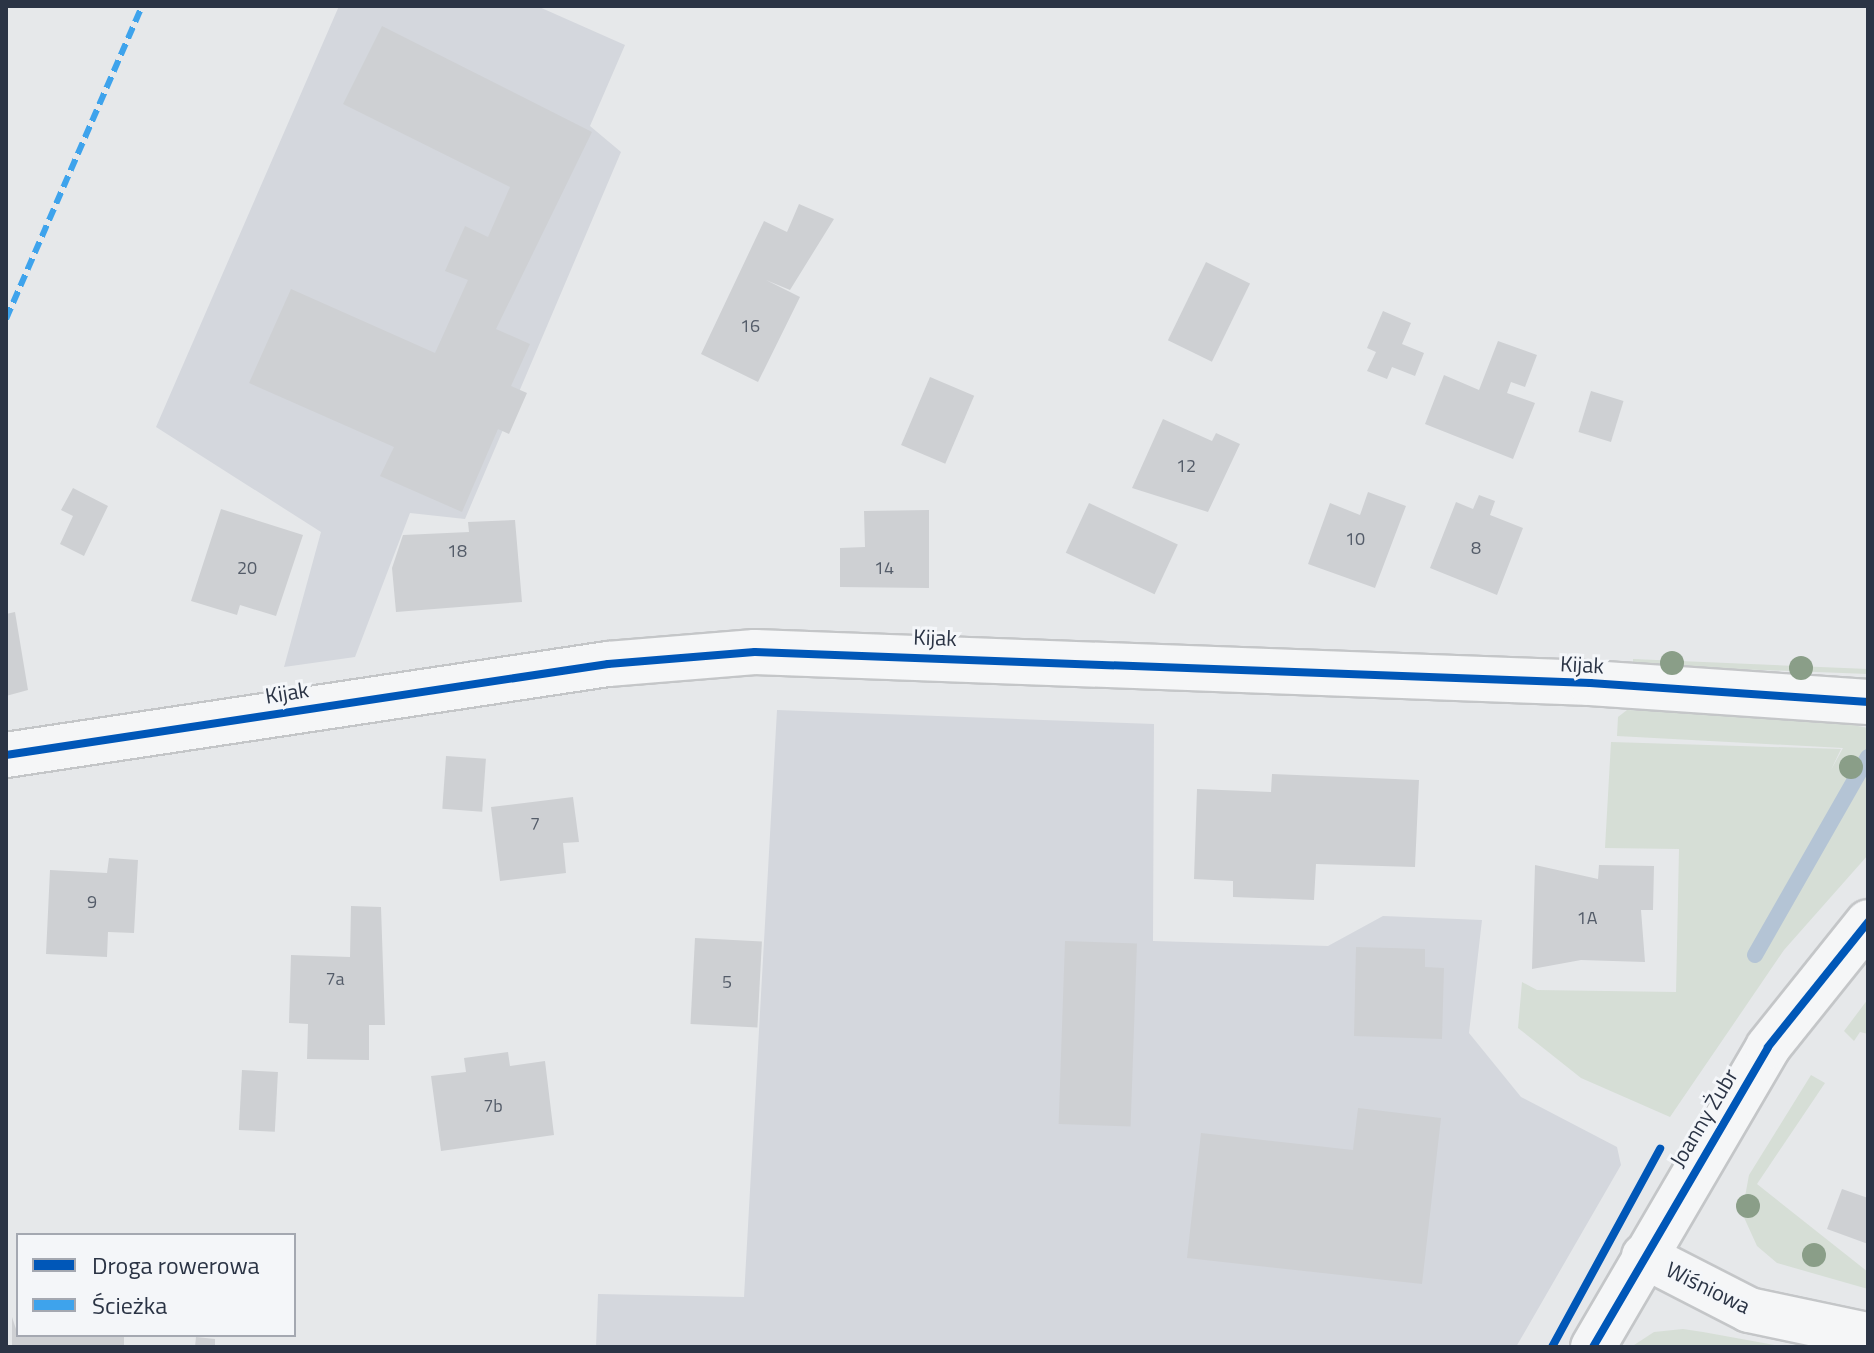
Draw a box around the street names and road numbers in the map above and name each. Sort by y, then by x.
street label: Kijak [913,624,957,652]
street label: Kijak [1559,651,1605,679]
street label: Kijak [263,677,311,709]
street label: Joanny Żubr [1664,1064,1744,1172]
street label: Wiśniowa [1662,1256,1754,1320]

